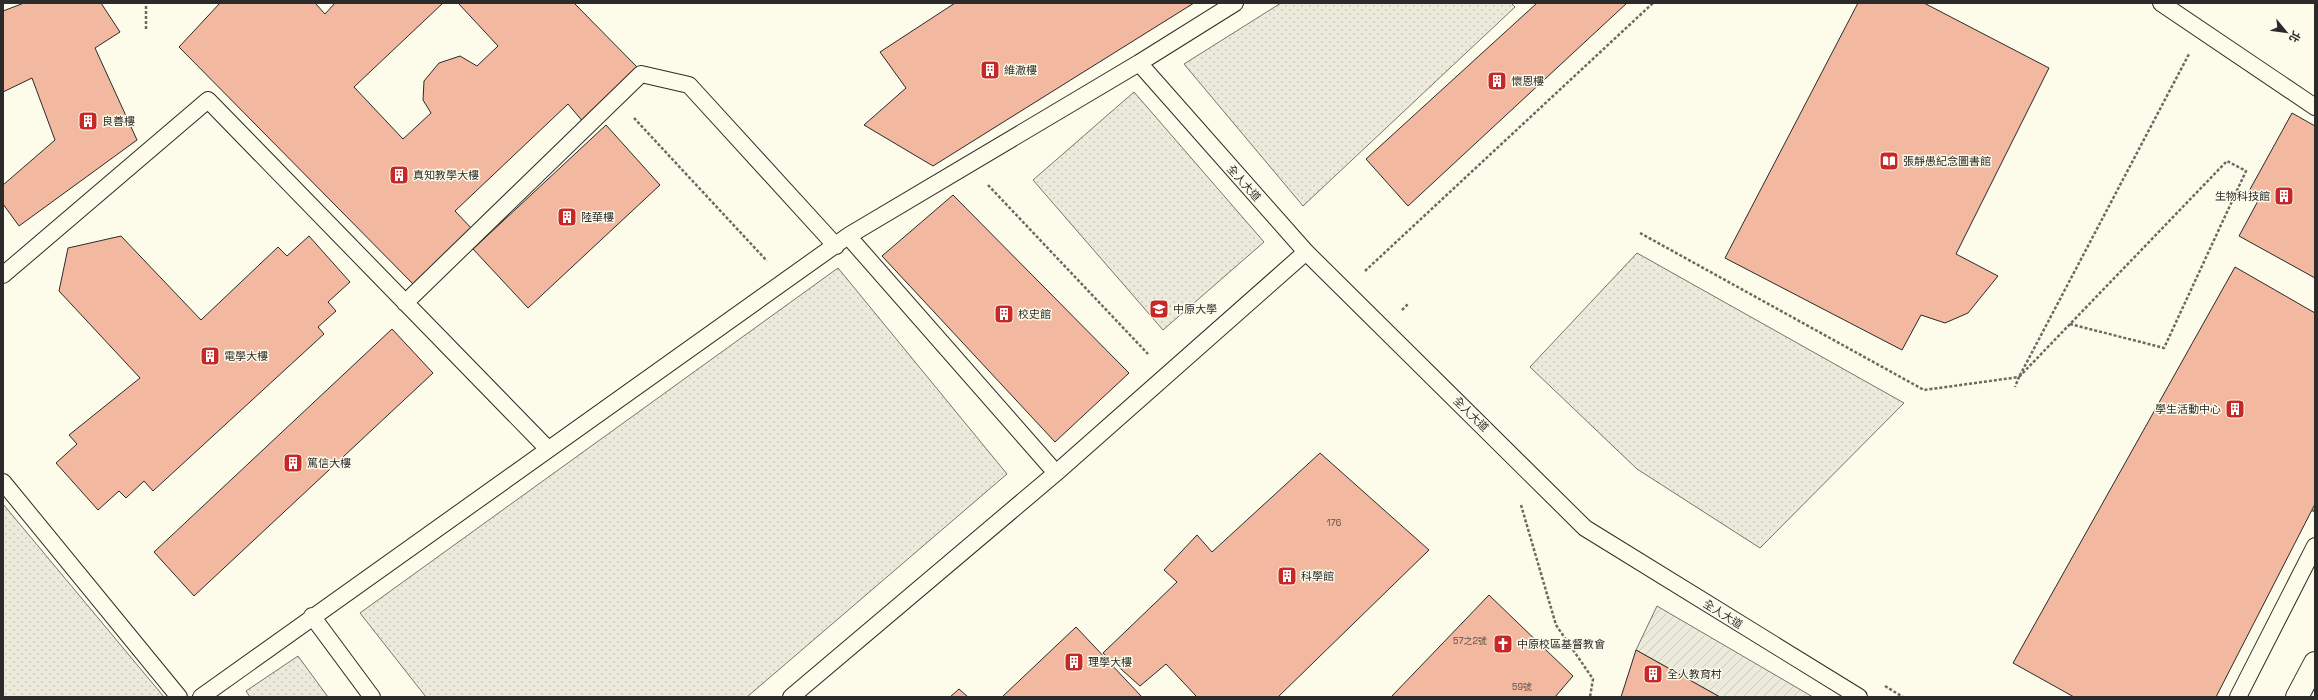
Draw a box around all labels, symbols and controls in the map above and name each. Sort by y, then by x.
north arrow [2266,12,2306,52]
text: 北 [2286,29,2304,45]
building icon: 維澈樓 [979,59,1001,81]
place label: 維澈樓 [1004,63,1037,77]
building icon: 懷恩樓 [1486,70,1508,92]
place label: 懷恩樓 [1511,74,1544,88]
building icon: 良善樓 [77,110,99,132]
place label: 良善樓 [102,114,135,128]
library icon: 張靜愚紀念圖書館 [1878,150,1900,172]
place label: 張靜愚紀念圖書館 [1903,154,1991,168]
street label: 全人大道 [1224,162,1264,204]
building icon: 真知教學大樓 [388,164,410,186]
place label: 真知教學大樓 [413,168,479,182]
building icon: 生物科技館 [2273,185,2295,207]
place label: 生物科技館 [2215,189,2270,203]
building icon: 陸華樓 [556,206,578,228]
place label: 陸華樓 [581,210,614,224]
school or university icon: 中原大學 [1148,298,1170,320]
place label: 中原大學 [1173,302,1217,316]
building icon: 校史館 [993,303,1015,325]
place label: 校史館 [1018,307,1051,321]
building icon: 電學大樓 [199,345,221,367]
place label: 電學大樓 [224,349,268,363]
street label: 全人大道 [1450,394,1492,434]
building icon: 學生活動中心 [2224,398,2246,420]
place label: 學生活動中心 [2155,402,2221,416]
building icon: 篤信大樓 [282,452,304,474]
place label: 篤信大樓 [307,456,351,470]
house number: 176 [1327,517,1342,529]
building icon: 科學館 [1276,565,1298,587]
place label: 科學館 [1301,569,1334,583]
street label: 全人大道 [1701,596,1745,632]
church icon: 中原校區基督教會 [1492,633,1514,655]
house number: 57之2號 [1453,635,1487,647]
place label: 中原校區基督教會 [1517,637,1605,651]
building icon: 理學大樓 [1063,651,1085,673]
place label: 理學大樓 [1088,655,1132,669]
building icon: 全人教育村 [1642,663,1664,685]
place label: 全人教育村 [1667,667,1722,681]
house number: 59號 [1512,681,1532,693]

